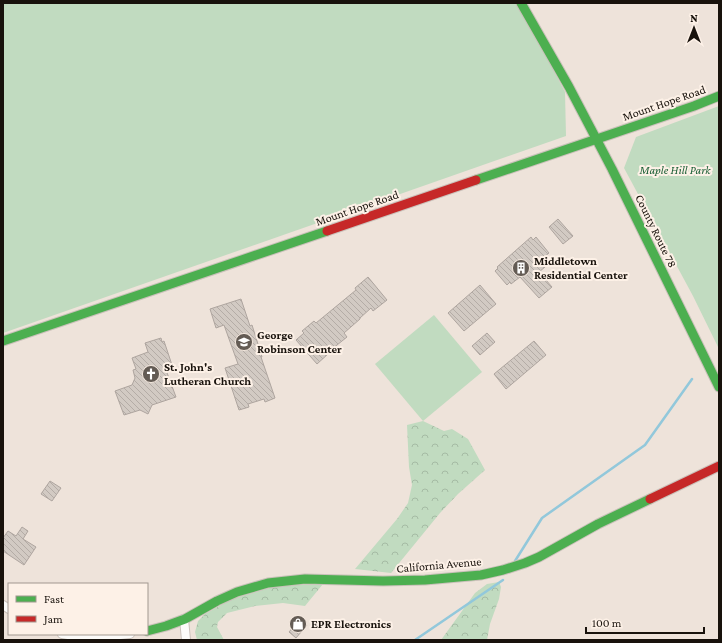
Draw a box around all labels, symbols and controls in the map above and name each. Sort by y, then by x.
north arrow [674,8,714,48]
text: N [690,12,698,24]
street label: Mount Hope Road [621,82,708,124]
park label: Maple Hill Park [638,163,711,177]
street label: Mount Hope Road [314,187,401,229]
street label: County Route 78 [632,192,680,270]
place label: Middletown Residential Center [534,254,628,282]
building icon: Middletown Residential Center [511,258,531,278]
place label: George Robinson Center [257,328,342,356]
school or university icon: George Robinson Center [234,332,254,352]
place label: St. John's Lutheran Church [164,360,251,388]
church icon: St. John's Lutheran Church [141,364,161,384]
street label: California Avenue [396,554,482,576]
legend [8,583,148,635]
text: Fast [44,592,65,606]
scale bar [586,609,704,635]
text: Jam [43,612,63,626]
shop icon: EPR Electronics [288,614,308,634]
text: 100 m [592,616,622,630]
place label: EPR Electronics [311,617,391,631]

